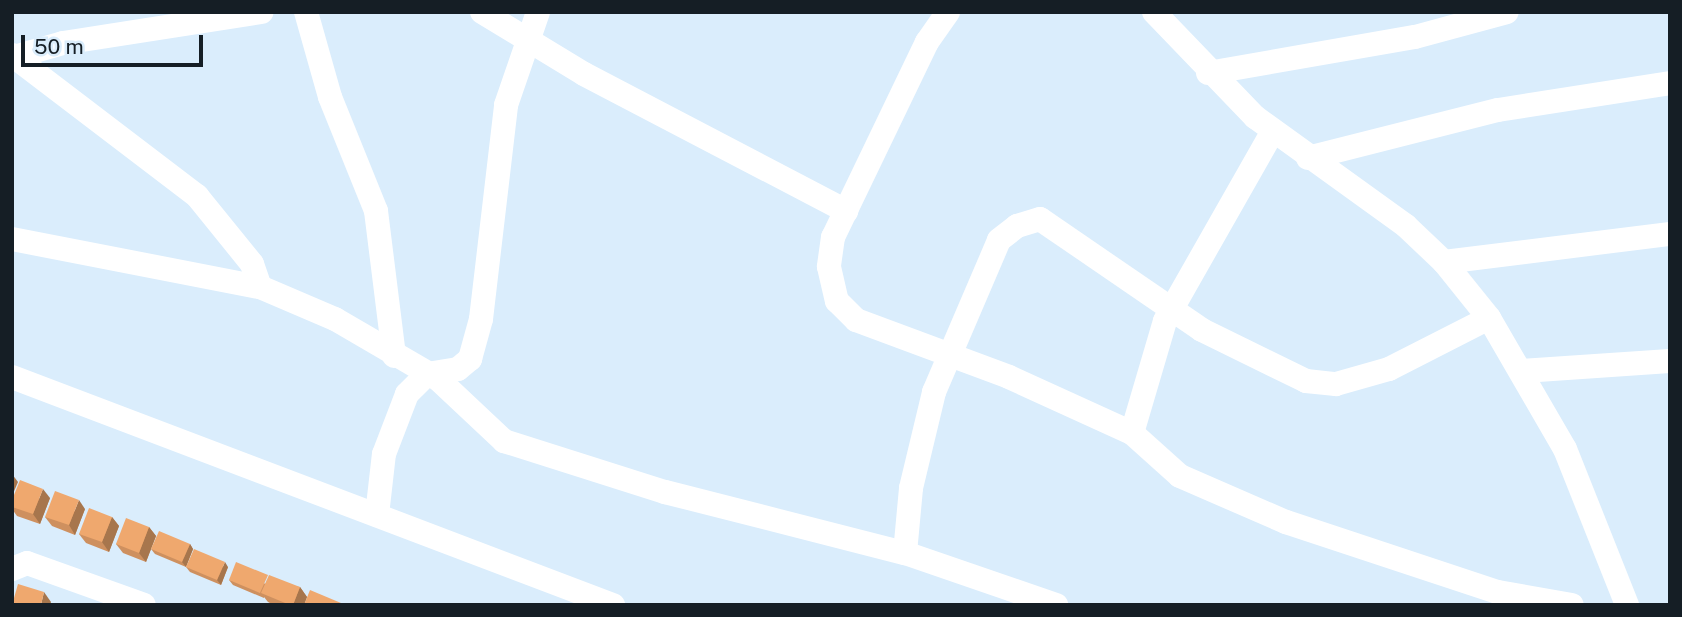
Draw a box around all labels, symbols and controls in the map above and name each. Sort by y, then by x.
scale bar [24,21,206,65]
text: 50 m [34,34,84,59]

